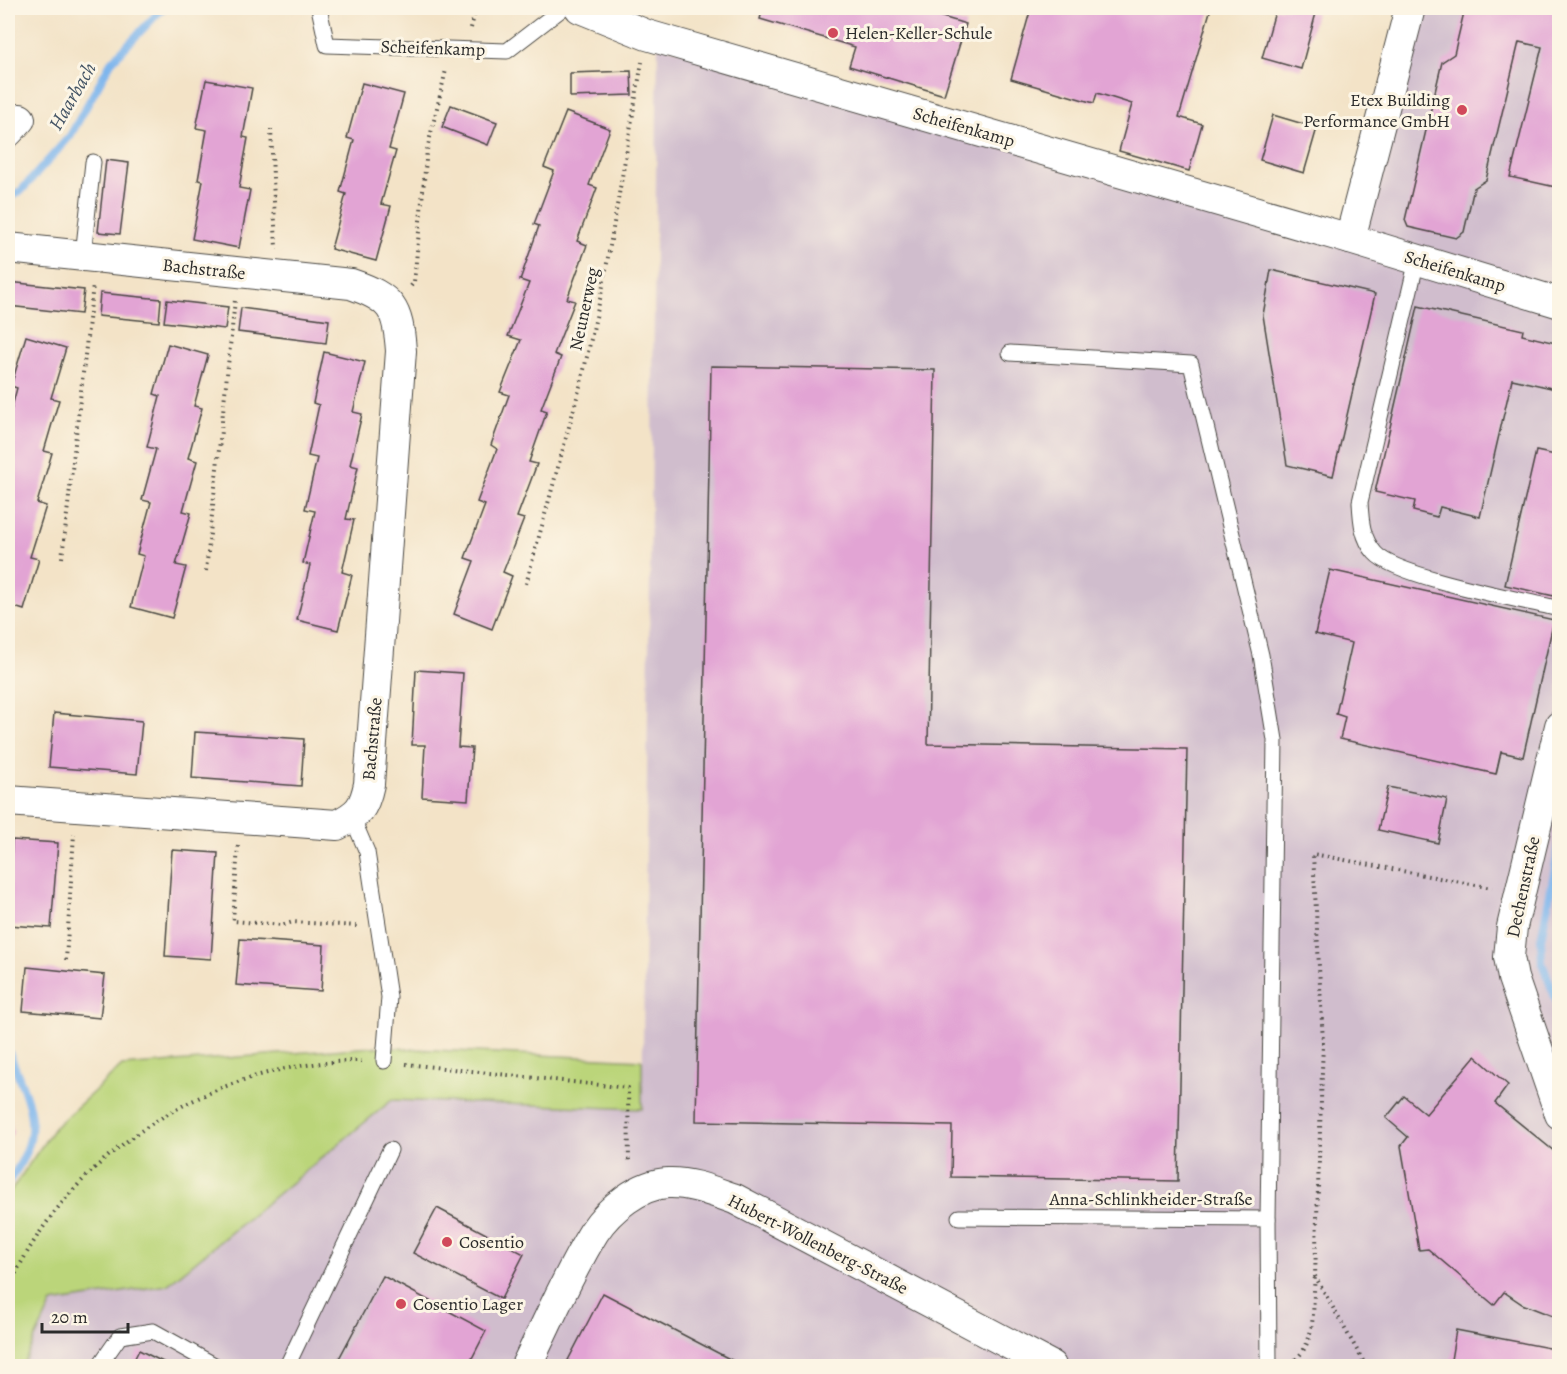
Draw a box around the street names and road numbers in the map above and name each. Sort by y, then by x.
street label: Scheifenkamp [380,34,486,62]
street label: Scheifenkamp [910,101,1018,153]
street label: Scheifenkamp [1401,244,1509,298]
street label: Bachstraße [161,253,247,285]
street label: Neunerweg [563,265,605,353]
street label: Bachstraße [356,696,388,782]
street label: Dechenstraße [1501,834,1545,940]
street label: Anna-Schlinkheider-Straße [1049,1187,1252,1211]
street label: Hubert-Wollenberg-Straße [724,1188,912,1300]

